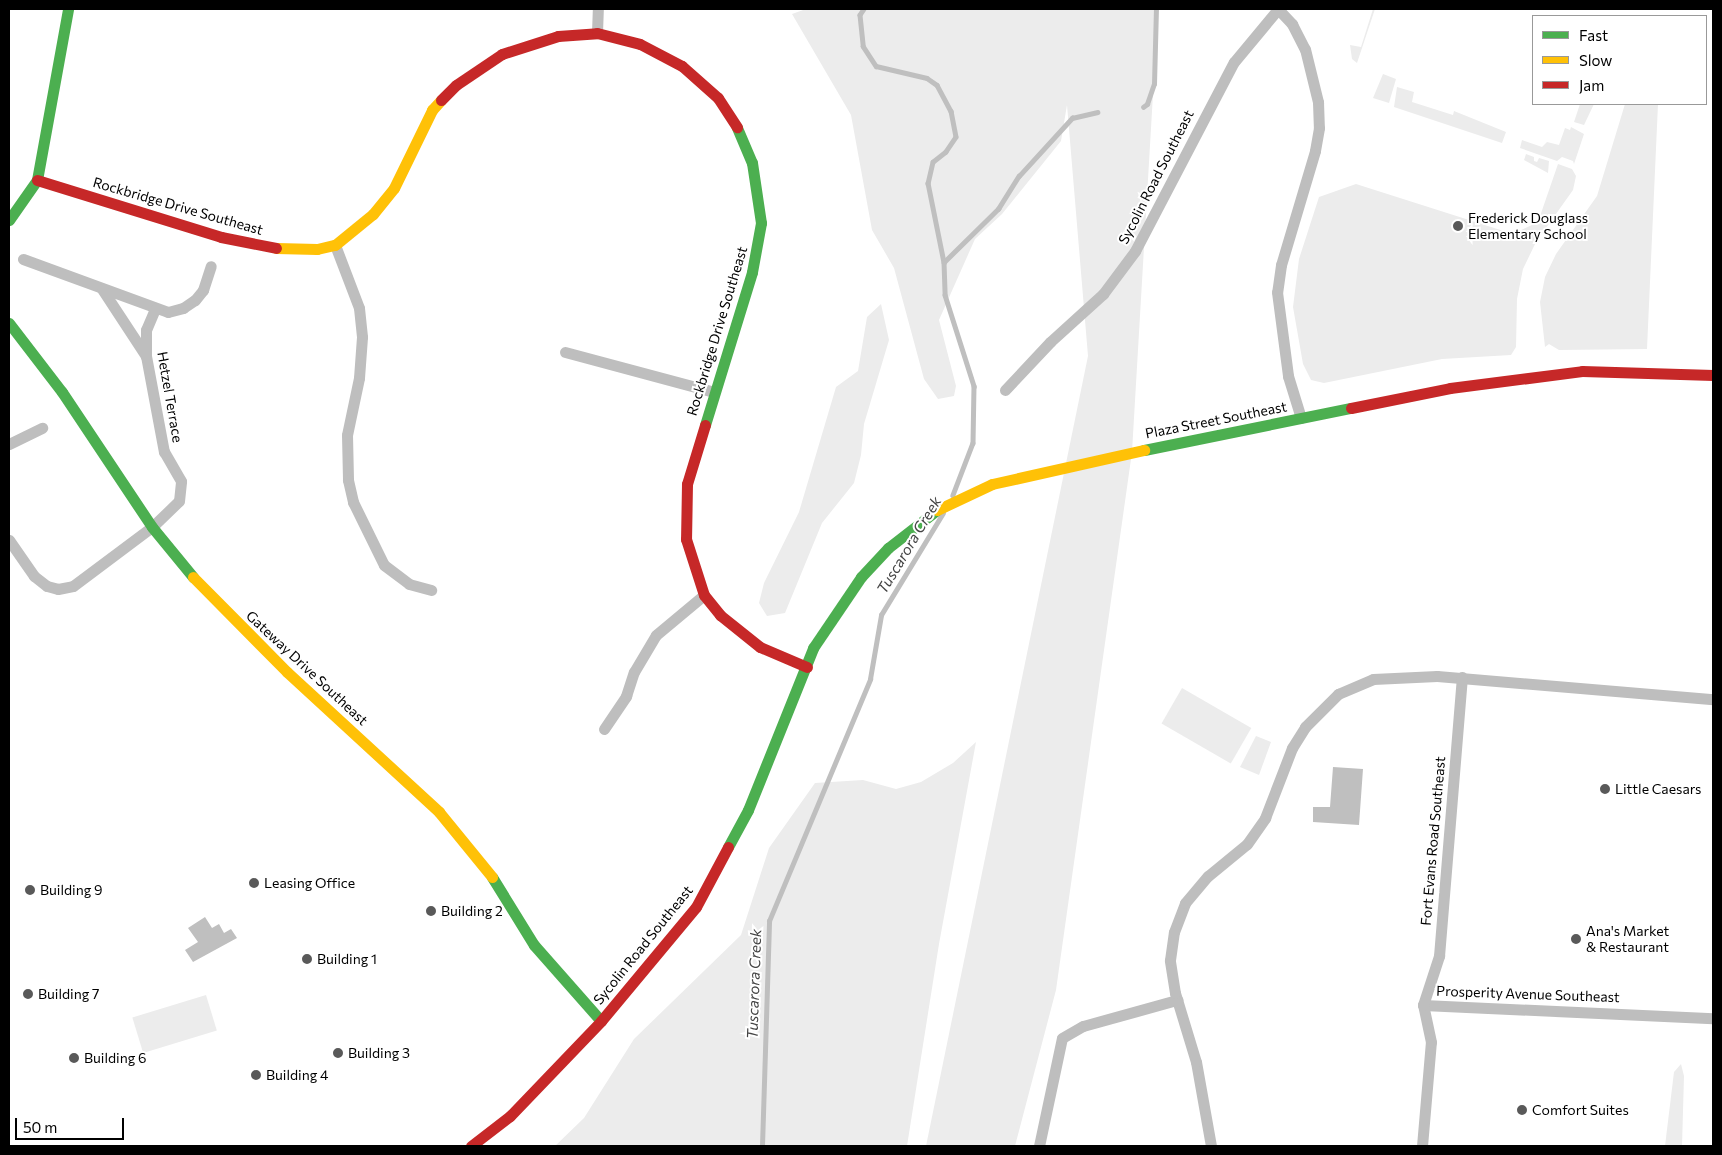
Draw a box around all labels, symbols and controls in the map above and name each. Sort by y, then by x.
legend [1532,15,1707,105]
text: Fast [1579,26,1608,44]
text: Slow [1579,51,1612,69]
text: Jam [1579,76,1604,94]
street label: Sycolin Road Southeast [1115,107,1197,247]
street label: Rockbridge Drive Southeast [91,174,265,238]
place label: Frederick Douglass Elementary School [1468,210,1588,242]
marker: Frederick Douglass Elementary School [1452,220,1464,232]
street label: Rockbridge Drive Southeast [683,244,751,418]
street label: Hetzel Terrace [154,350,186,444]
street label: Plaza Street Southeast [1144,398,1288,442]
water label: Tuscarora Creek [873,493,945,597]
street label: Gateway Drive Southeast [243,607,371,729]
street label: Fort Evans Road Southeast [1417,756,1449,926]
place label: Little Caesars [1615,781,1701,797]
marker: Little Caesars [1599,783,1611,795]
place label: Leasing Office [264,875,355,891]
marker: Leasing Office [248,877,260,889]
place label: Building 9 [40,882,102,898]
street label: Sycolin Road Southeast [590,882,696,1008]
marker: Building 9 [24,884,36,896]
place label: Building 2 [441,903,503,919]
marker: Building 2 [425,905,437,917]
place label: Ana's Market & Restaurant [1586,923,1669,956]
water label: Tuscarora Creek [743,929,765,1039]
marker: Ana's Market & Restaurant [1570,933,1582,945]
place label: Building 1 [317,951,377,967]
marker: Building 1 [301,953,313,965]
street label: Prosperity Avenue Southeast [1436,982,1620,1006]
place label: Building 7 [38,986,99,1002]
marker: Building 7 [22,988,34,1000]
place label: Building 3 [348,1045,410,1061]
marker: Building 3 [332,1047,344,1059]
place label: Building 6 [84,1050,146,1066]
marker: Building 6 [68,1052,80,1064]
place label: Building 4 [266,1067,328,1083]
marker: Building 4 [250,1069,262,1081]
place label: Comfort Suites [1532,1102,1629,1118]
marker: Comfort Suites [1516,1104,1528,1116]
scale bar [18,1108,126,1140]
text: 50 m [23,1118,57,1136]

